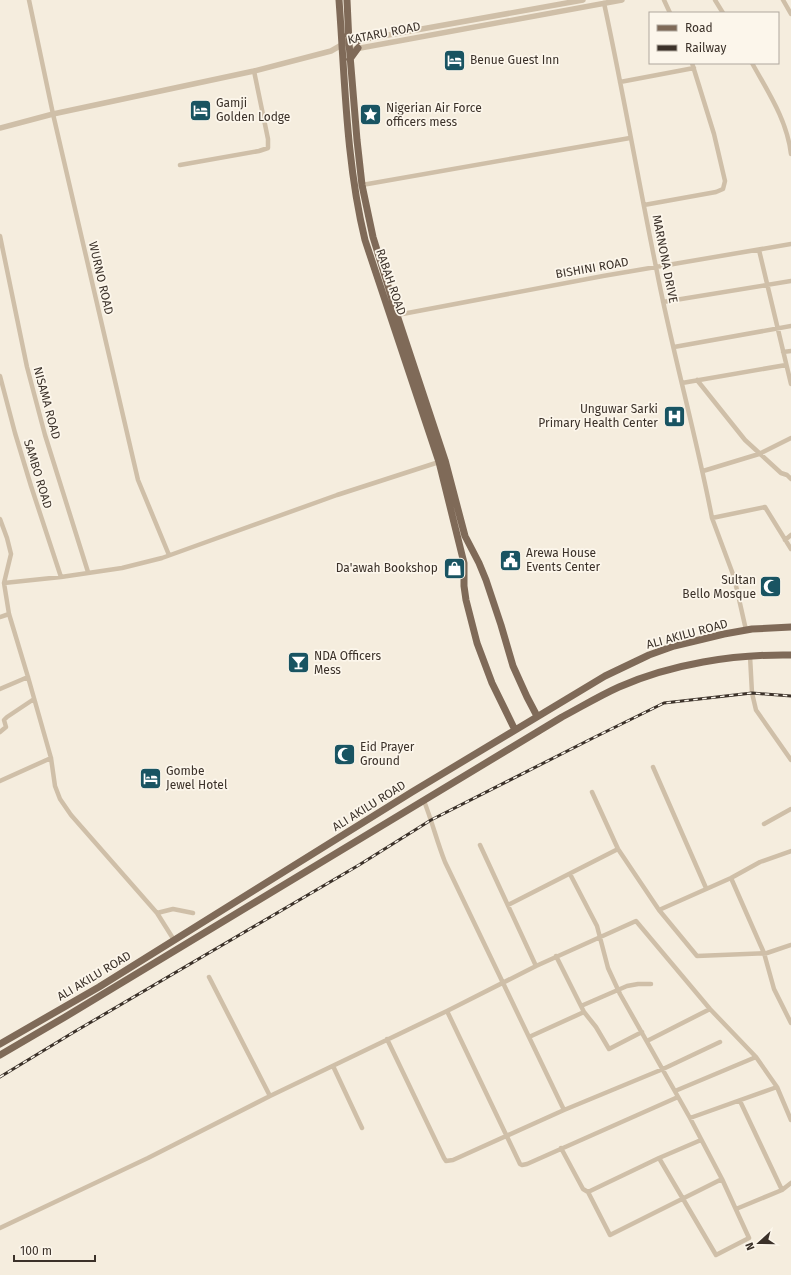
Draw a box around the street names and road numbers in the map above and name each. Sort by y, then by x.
street label: KATARU ROAD [346,19,422,47]
street label: MARNONA DRIVE [650,214,680,304]
street label: WURNO ROAD [86,240,116,316]
street label: RABAH ROAD [373,247,409,317]
street label: BISHINI ROAD [554,255,630,281]
street label: NISAMA ROAD [31,365,63,441]
street label: SAMBO ROAD [21,438,55,510]
street label: ALI AKILU ROAD [645,616,730,652]
street label: ALI AKILU ROAD [330,778,408,834]
street label: ALI AKILU ROAD [54,948,134,1004]

